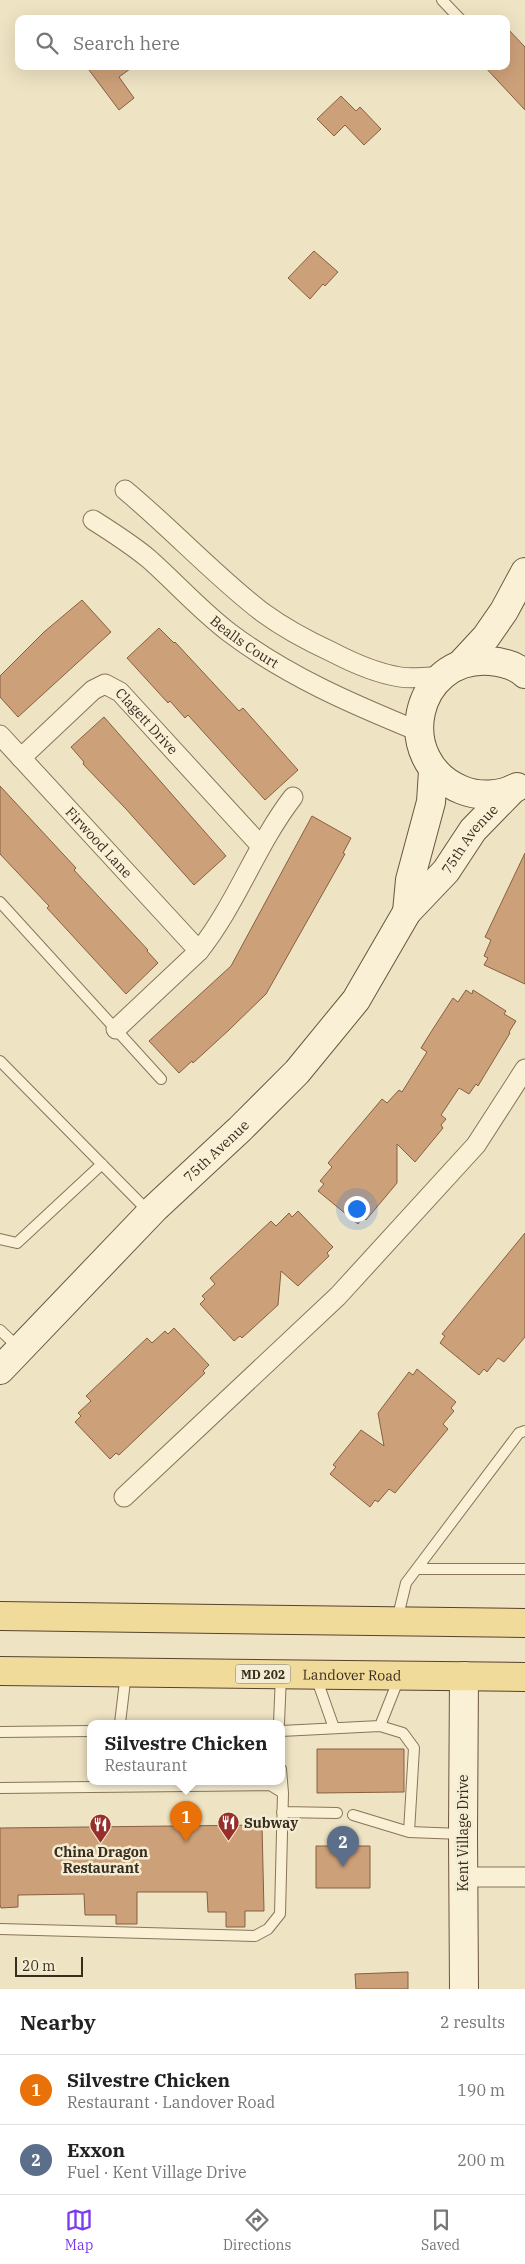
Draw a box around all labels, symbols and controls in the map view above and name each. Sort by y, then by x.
search box [15,15,510,70]
icon: search [33,29,61,57]
text: Search here [73,31,180,55]
street label: Bealls Court [206,612,282,672]
street label: Clagett Drive [112,684,182,758]
street label: 75th Avenue [438,801,502,877]
street label: Firwood Lane [62,803,136,882]
street label: 75th Avenue [180,1116,253,1186]
your location [344,1196,370,1222]
road number: MD 202 [236,1665,290,1684]
street label: Landover Road [302,1665,402,1685]
popup [87,1720,285,1785]
text: Silvestre Chicken [104,1731,268,1755]
text: Restaurant [104,1755,187,1775]
street label: Kent Village Drive [454,1774,472,1892]
pin: 1 [170,1801,202,1842]
restaurant icon: Subway [216,1811,240,1842]
restaurant icon: China Dragon Restaurant [89,1812,113,1843]
place label: Subway [244,1814,298,1832]
pin: 2 [327,1826,359,1867]
place label: China Dragon Restaurant [54,1843,148,1877]
scale bar [15,1954,82,1977]
text: 20 m [22,1957,55,1975]
text: Nearby [20,2008,96,2036]
text: 2 results [440,2012,505,2032]
text: Silvestre Chicken [67,2068,230,2092]
text: 1 [31,2080,41,2100]
text: 190 m [457,2080,505,2100]
text: Restaurant · Landover Road [67,2092,275,2112]
text: Exxon [67,2138,125,2162]
text: 2 [31,2150,41,2170]
text: 200 m [457,2150,505,2170]
text: Fuel · Kent Village Drive [67,2162,246,2182]
tab: Map [65,2206,93,2254]
tab: Directions [223,2206,291,2254]
tab: Saved [421,2206,460,2254]

